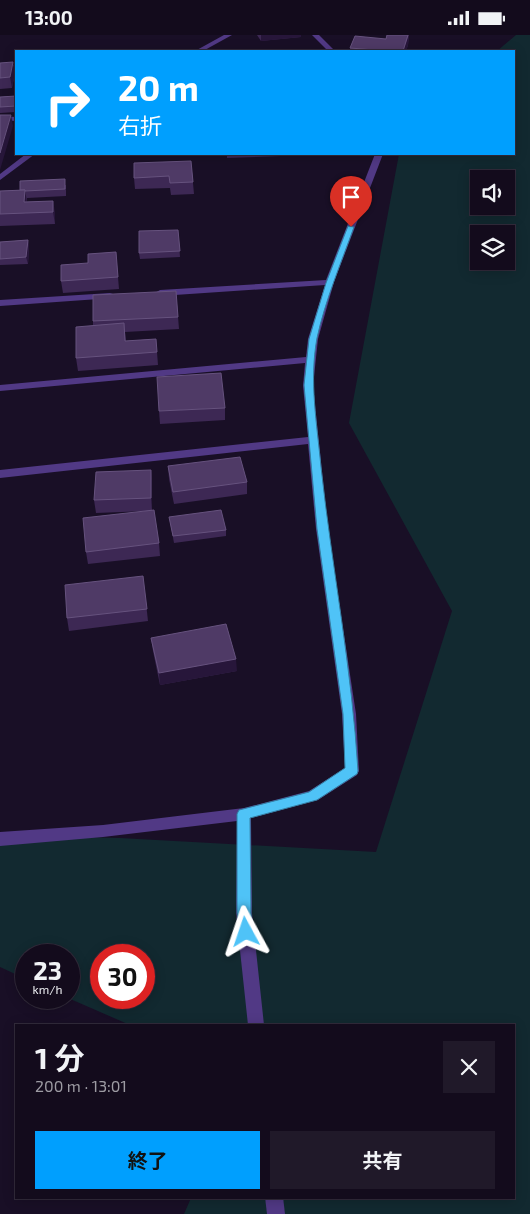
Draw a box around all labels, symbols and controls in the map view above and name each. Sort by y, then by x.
text: 13:00 [25,6,73,29]
text: 20 m [118,66,199,108]
icon: right [35,70,100,135]
text: 右折 [118,112,162,138]
map controls [470,170,515,270]
button: sound [470,170,515,215]
pin [330,176,372,227]
icon: arrive [337,183,365,211]
button: layers [470,225,515,270]
position arrow [219,905,271,957]
speed limit sign: 30 [90,944,155,1009]
text: 23 [33,955,62,985]
text: km/h [33,982,62,996]
text: 1 分 [35,1039,84,1075]
button: close [443,1041,495,1093]
text: 200 m · 13:01 [35,1076,127,1095]
button: 終了 [35,1131,260,1189]
button: 共有 [270,1131,495,1189]

